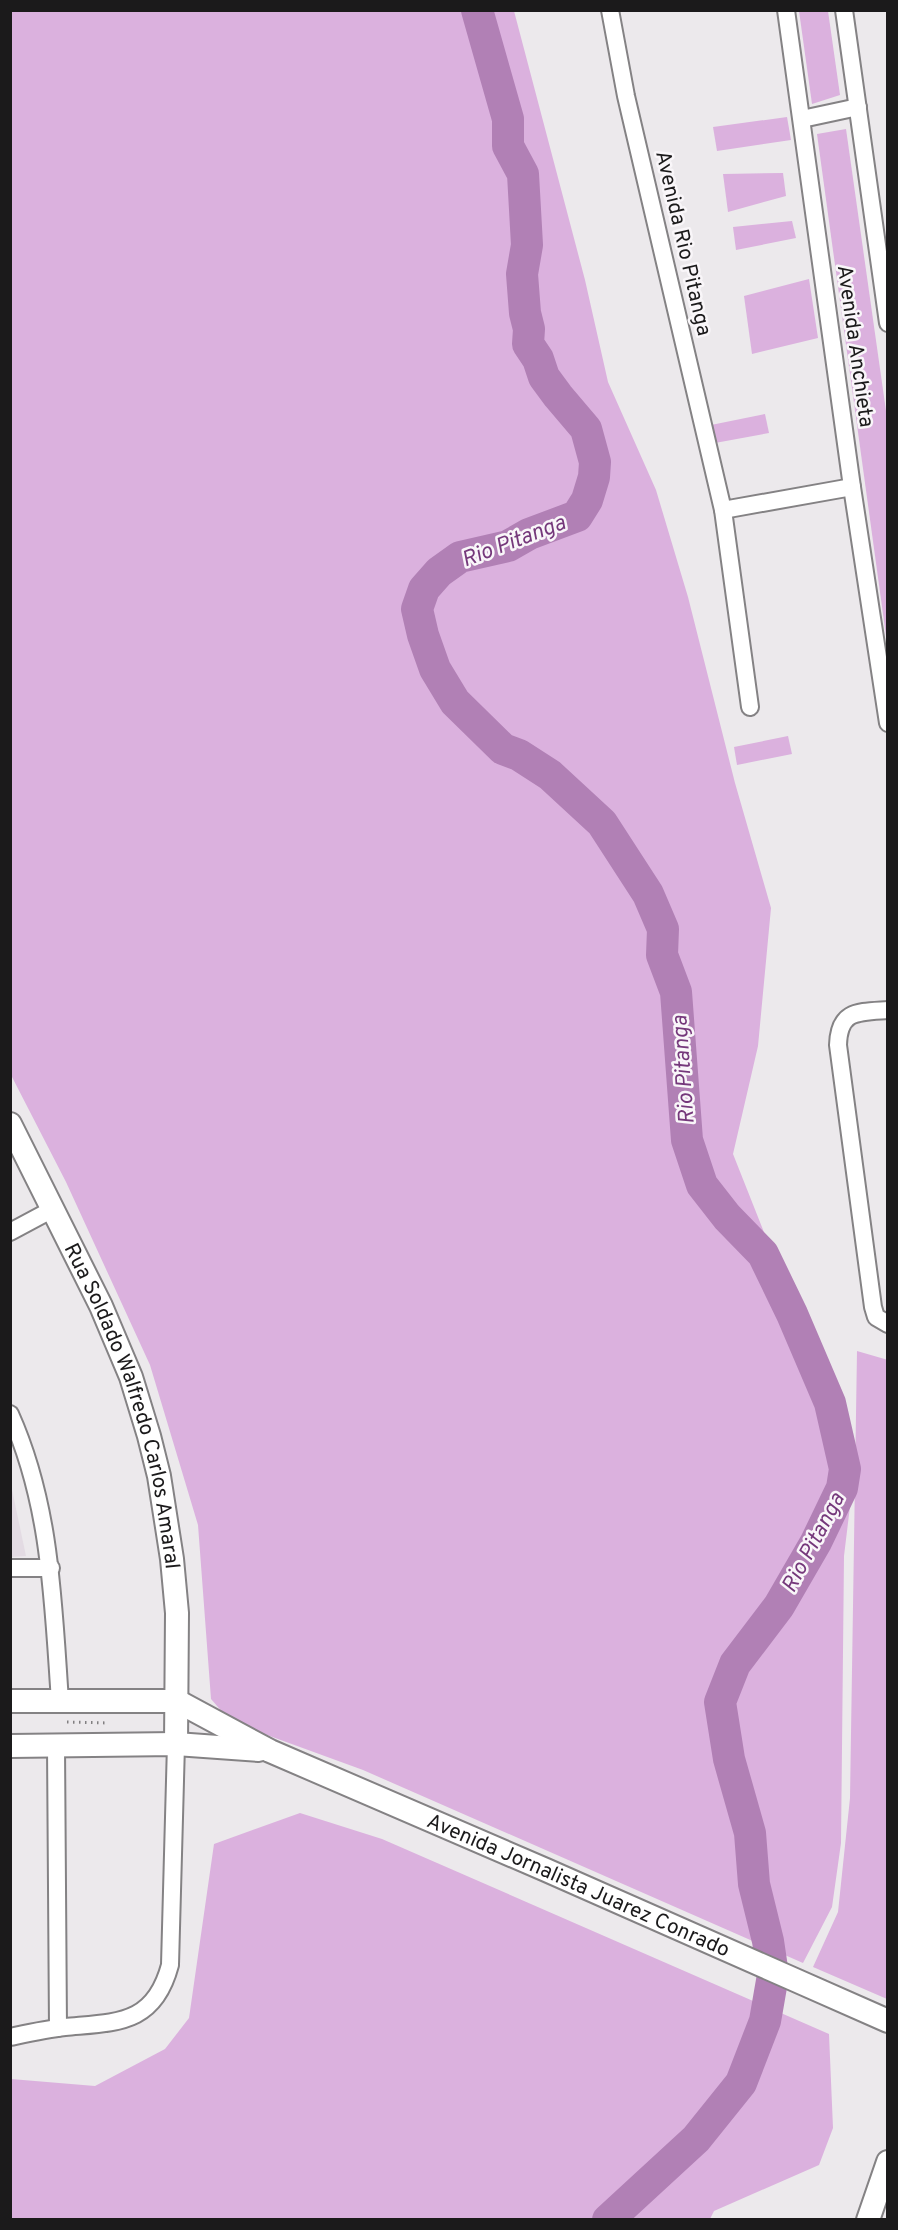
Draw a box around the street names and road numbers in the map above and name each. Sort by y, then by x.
street label: Avenida Rio Pitanga [648,148,717,338]
street label: Avenida Anchieta [830,263,879,429]
street label: Rua Soldado Walfredo Carlos Amaral [57,1239,185,1570]
street label: Avenida Jornalista Juarez Conrado [422,1808,734,1964]

